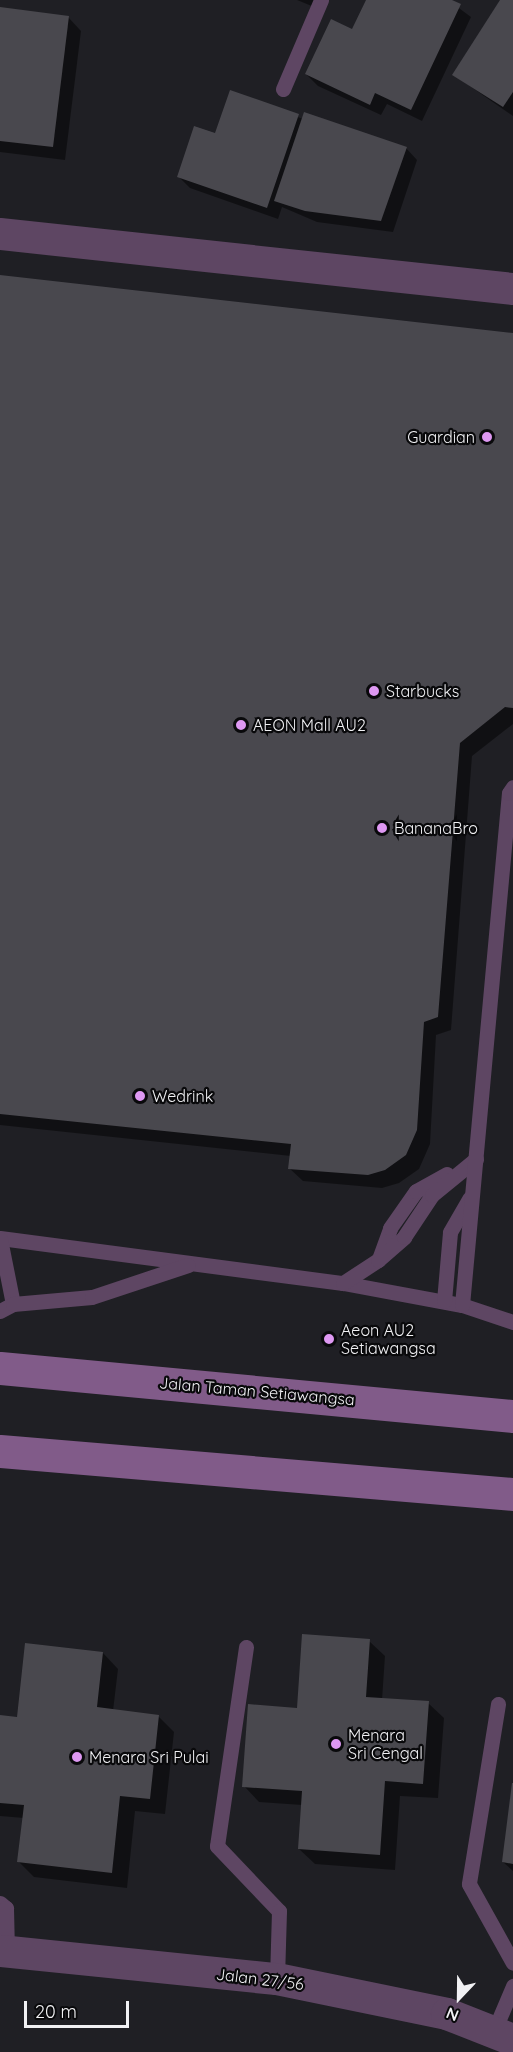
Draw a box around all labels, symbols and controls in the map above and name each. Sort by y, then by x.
place label: Guardian [407,427,475,447]
marker: Guardian [480,430,494,444]
place label: Starbucks [386,681,459,701]
marker: Starbucks [367,684,381,698]
place label: AEON Mall AU2 [253,715,366,735]
marker: AEON Mall AU2 [234,718,248,732]
place label: BananaBro [394,818,478,838]
marker: BananaBro [375,821,389,835]
place label: Wedrink [152,1086,213,1106]
marker: Wedrink [133,1089,147,1103]
place label: Aeon AU2 Setiawangsa [341,1320,436,1358]
marker: Aeon AU2 Setiawangsa [322,1332,336,1346]
street label: Jalan Taman Setiawangsa [158,1373,356,1409]
place label: Menara Sri Cengal [348,1725,423,1763]
marker: Menara Sri Cengal [329,1737,343,1751]
place label: Menara Sri Pulai [89,1747,209,1767]
marker: Menara Sri Pulai [70,1750,84,1764]
street label: Jalan 27/56 [215,1964,305,1994]
north arrow [429,1968,489,2028]
scale bar [27,1989,132,2027]
text: 20 m [35,2000,77,2023]
text: N [443,2003,461,2026]

